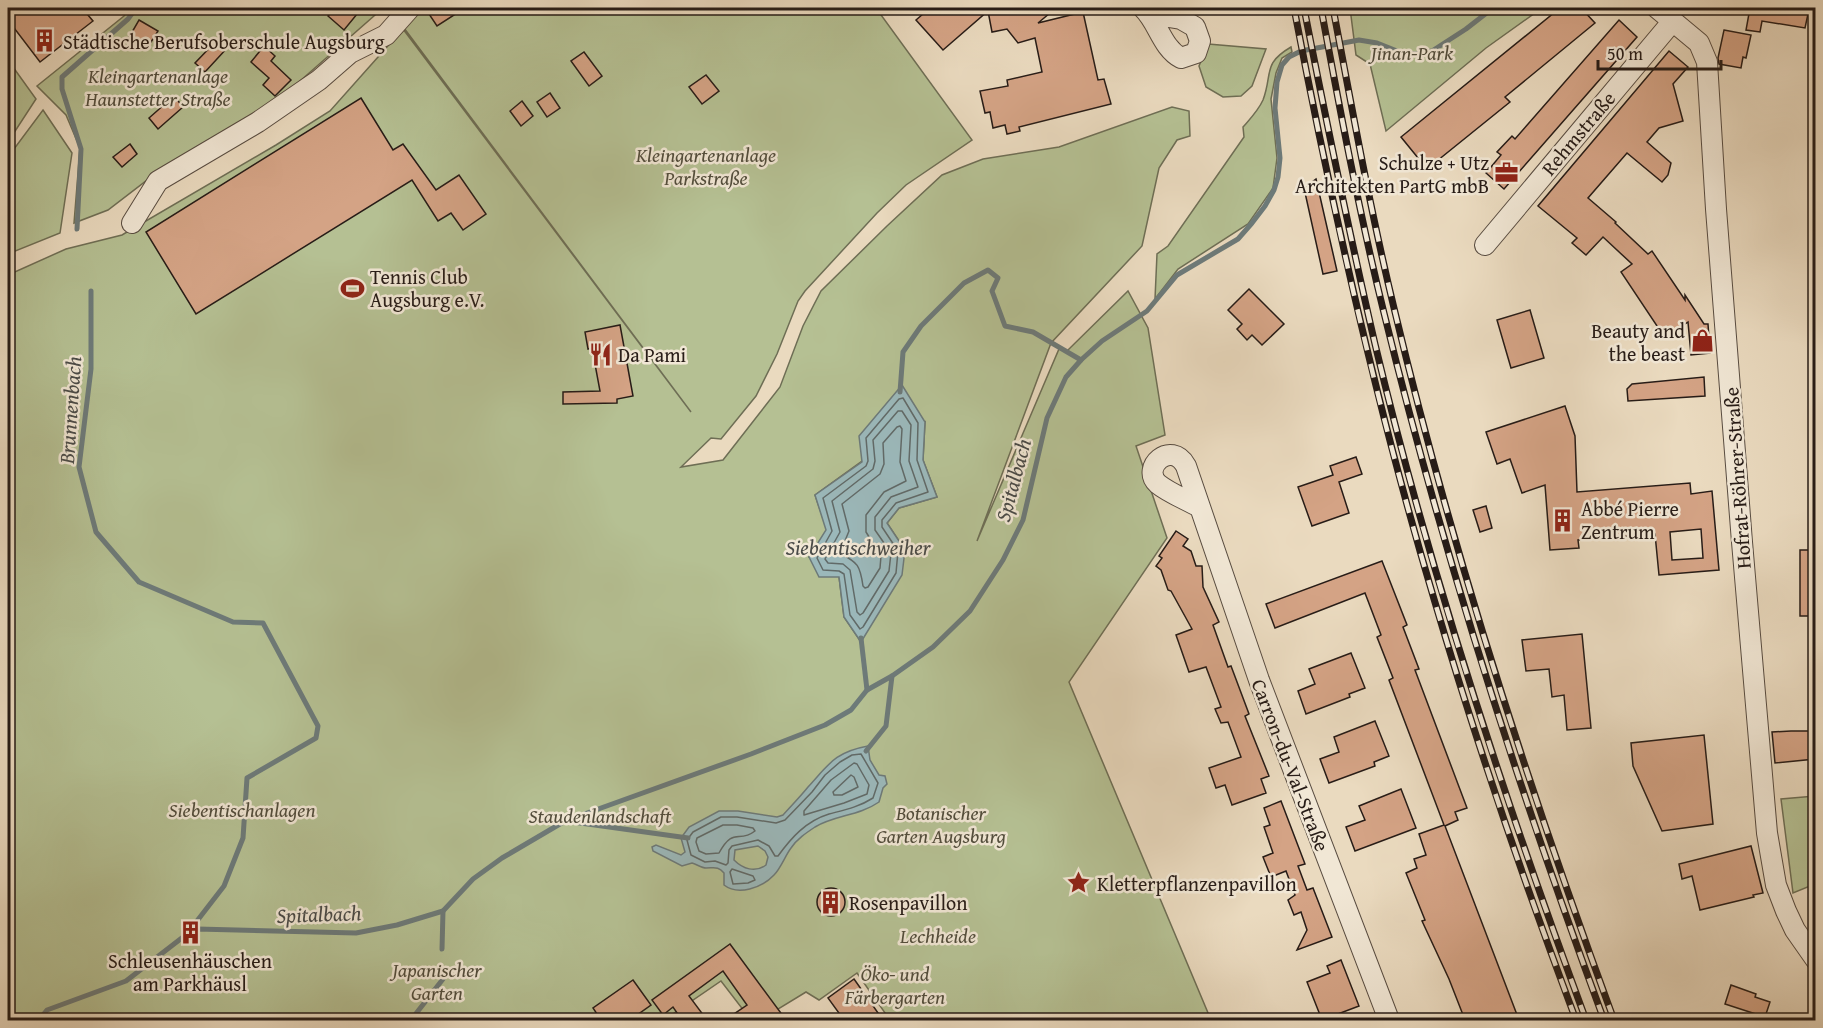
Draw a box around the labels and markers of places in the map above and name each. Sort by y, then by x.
place label: Städtische Berufsoberschule Augsburg [63,27,385,56]
building icon: Städtische Berufsoberschule Augsburg [32,28,58,54]
place label: Schulze + Utz Architekten PartG mbB [1295,148,1489,200]
office icon: Schulze + Utz Architekten PartG mbB [1494,160,1520,186]
place label: Tennis Club Augsburg e.V. [370,262,484,314]
sports icon: Tennis Club Augsburg e.V. [339,275,365,301]
place label: Beauty and the beast [1591,316,1685,368]
shop icon: Beauty and the beast [1690,328,1716,354]
place label: Da Pami [618,340,687,369]
restaurant icon: Da Pami [587,341,613,367]
place label: Abbé Pierre Zentrum [1581,494,1679,546]
building icon: Abbé Pierre Zentrum [1550,507,1576,533]
place label: Kletterpflanzenpavillon [1097,869,1297,898]
place icon: Kletterpflanzenpavillon [1066,870,1092,896]
place label: Rosenpavillon [849,888,967,917]
building icon: Rosenpavillon [818,889,844,915]
building icon: Schleusenhäuschen am Parkhäusl [177,920,203,946]
place label: Schleusenhäuschen am Parkhäusl [108,946,272,998]

